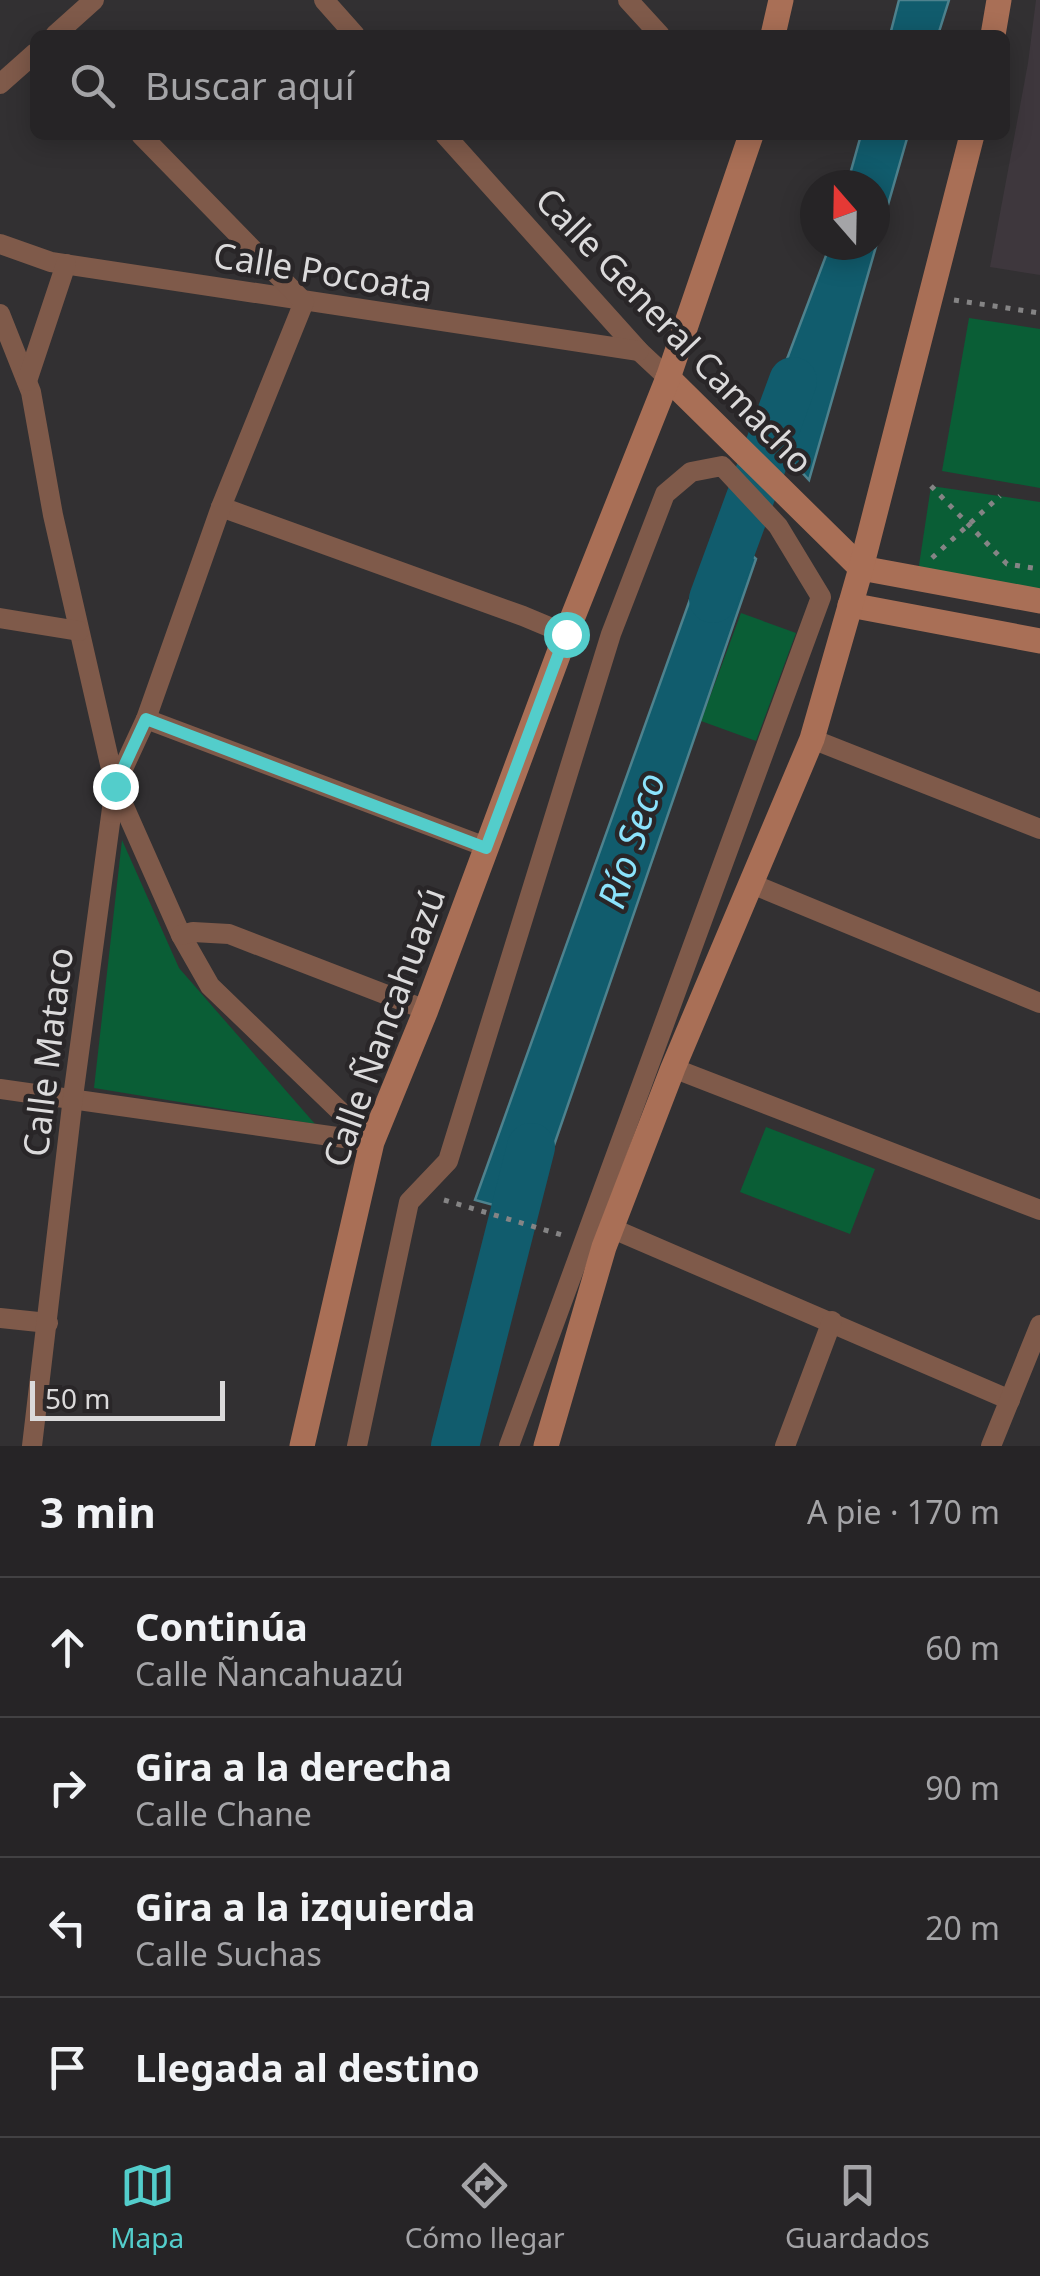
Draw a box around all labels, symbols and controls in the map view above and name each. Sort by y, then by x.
search box [30,30,1010,140]
icon: search [65,58,120,113]
text: Buscar aquí [145,59,355,111]
north arrow [800,170,890,260]
street label: Calle General Camacho [526,177,824,483]
street label: Calle Pocoata [210,231,436,311]
route start [544,612,590,658]
route end [93,764,139,810]
water label: Río Seco [584,766,676,914]
street label: Calle Ñancahuazú [311,881,455,1173]
street label: Calle Mataco [11,945,83,1159]
scale bar [30,1376,225,1420]
text: 50 m [45,1379,111,1417]
text: 3 min [40,1483,156,1540]
text: A pie · 170 m [807,1490,1000,1533]
text: Continúa [135,1600,308,1652]
icon: ahead [40,1620,95,1675]
text: 60 m [925,1626,1000,1669]
text: Calle Ñancahuazú [135,1652,404,1695]
text: Gira a la derecha [135,1740,452,1792]
icon: right [40,1760,95,1815]
text: 90 m [925,1766,1000,1809]
text: Calle Chane [135,1792,312,1835]
text: Gira a la izquierda [135,1880,475,1932]
icon: left [40,1900,95,1955]
text: 20 m [925,1906,1000,1949]
text: Calle Suchas [135,1932,322,1975]
icon: arrive [40,2040,95,2095]
text: Llegada al destino [135,2041,480,2093]
tab: Mapa [110,2158,184,2256]
tab: Cómo llegar [405,2158,564,2256]
tab: Guardados [785,2158,930,2256]

